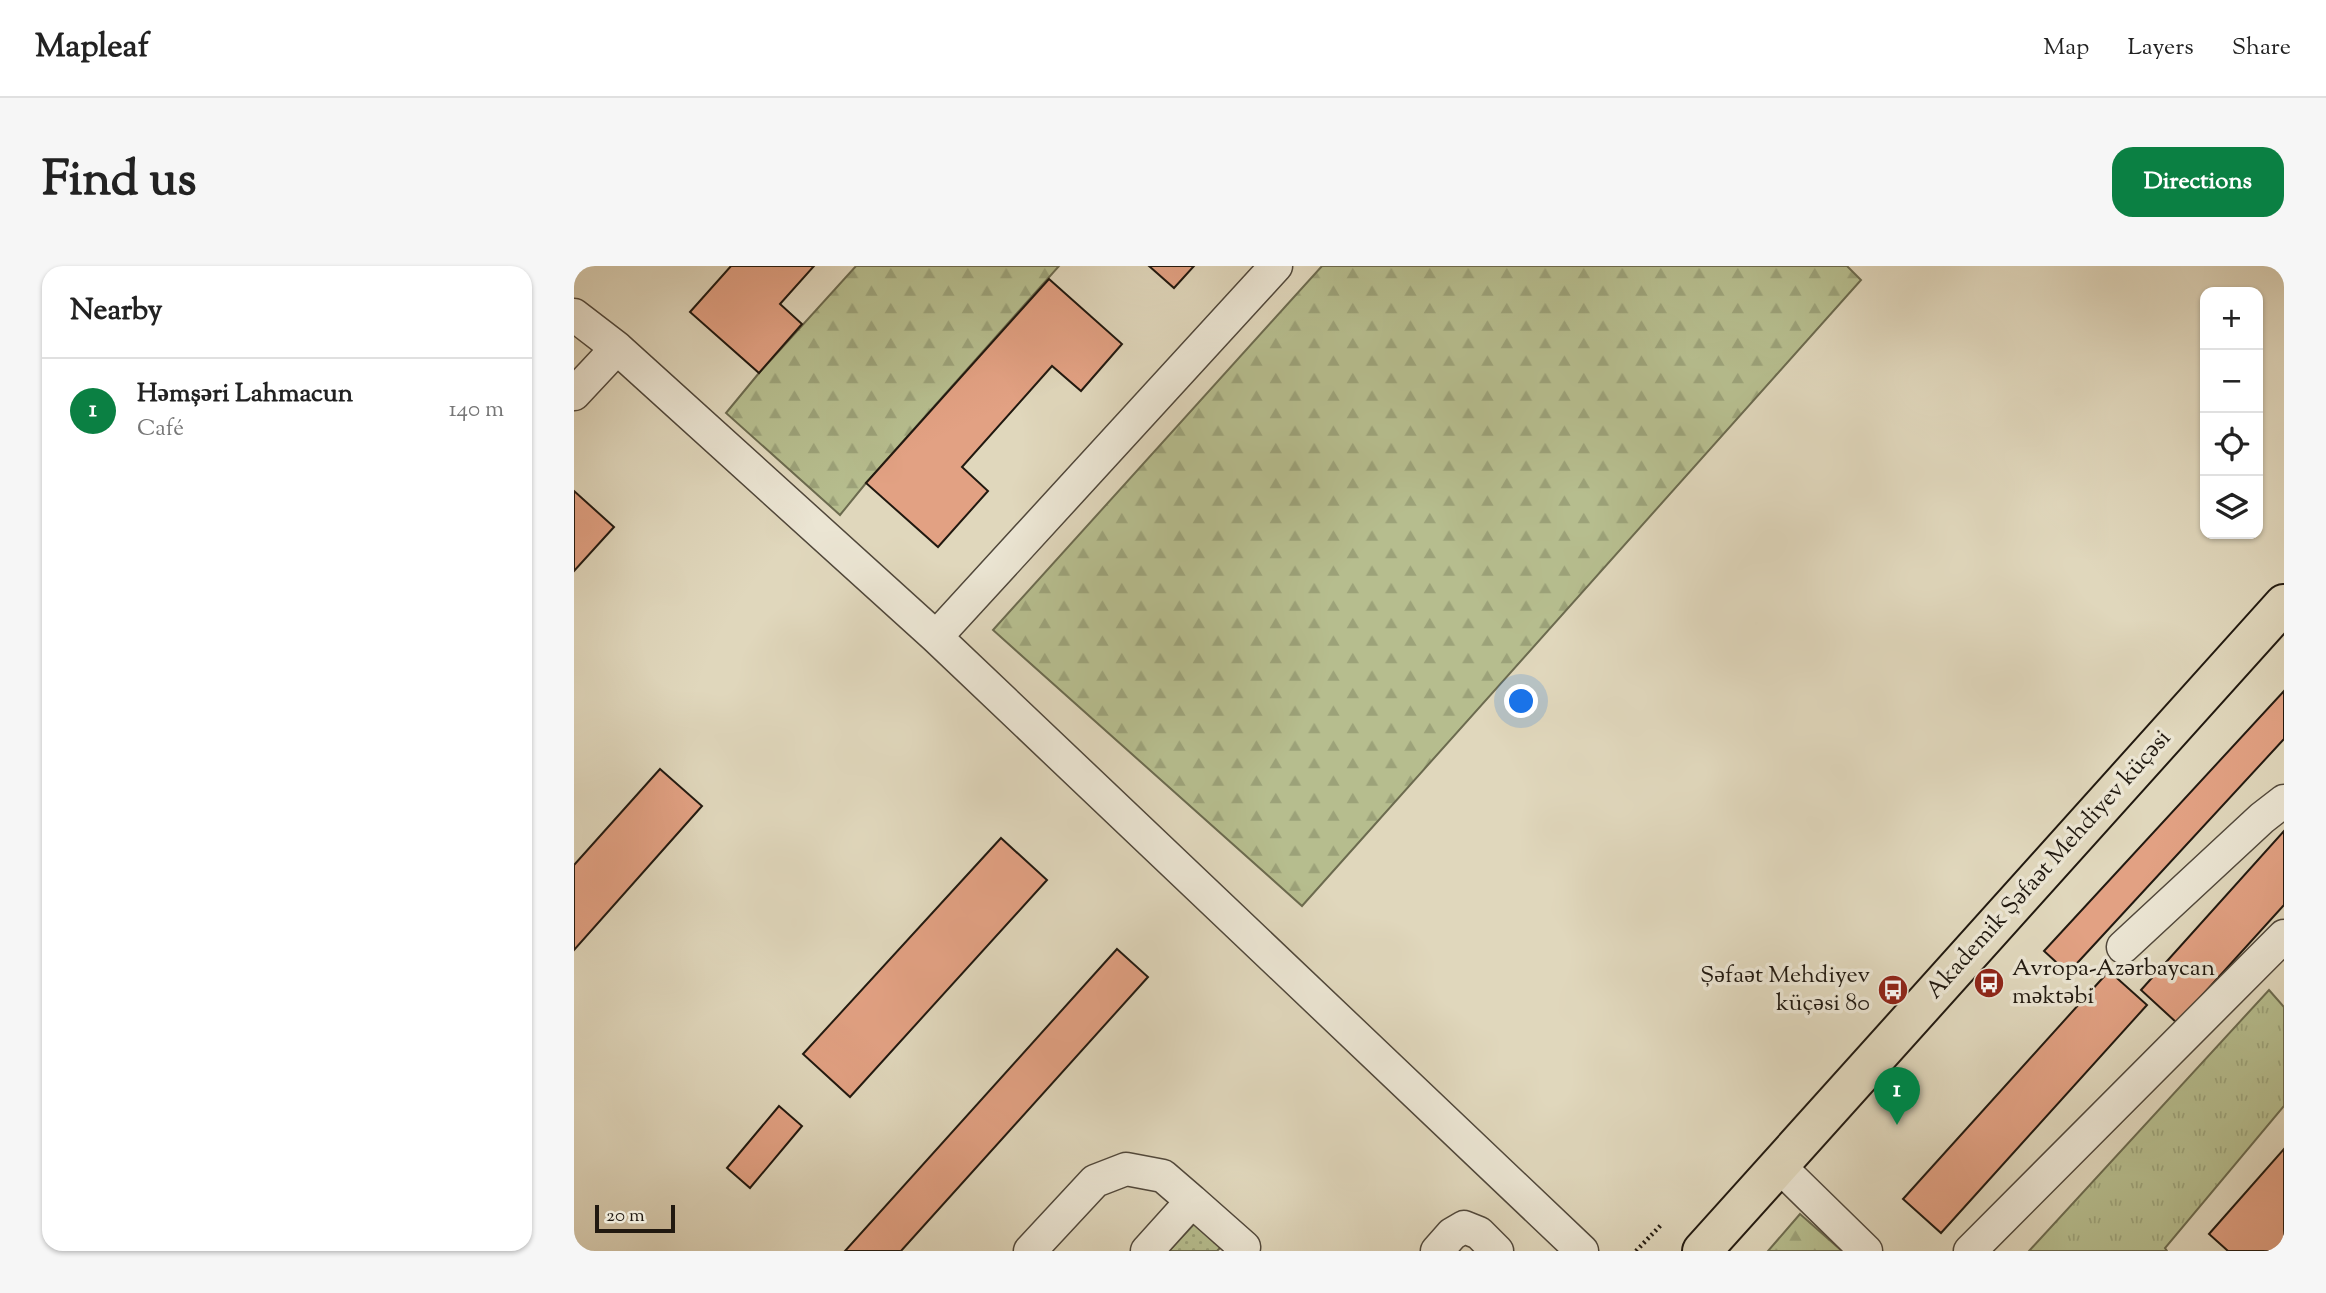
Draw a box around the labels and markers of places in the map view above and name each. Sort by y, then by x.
place label: Avropa-Azərbaycan məktəbi [2012,952,2215,1014]
place label: Şəfaət Mehdiyev küçəsi 80 [1700,959,1870,1021]
bus stop icon: Avropa-Azərbaycan məktəbi [1972,966,2006,1000]
bus stop icon: Şəfaət Mehdiyev küçəsi 80 [1876,973,1910,1007]
pin: 1 [1874,1067,1920,1125]

